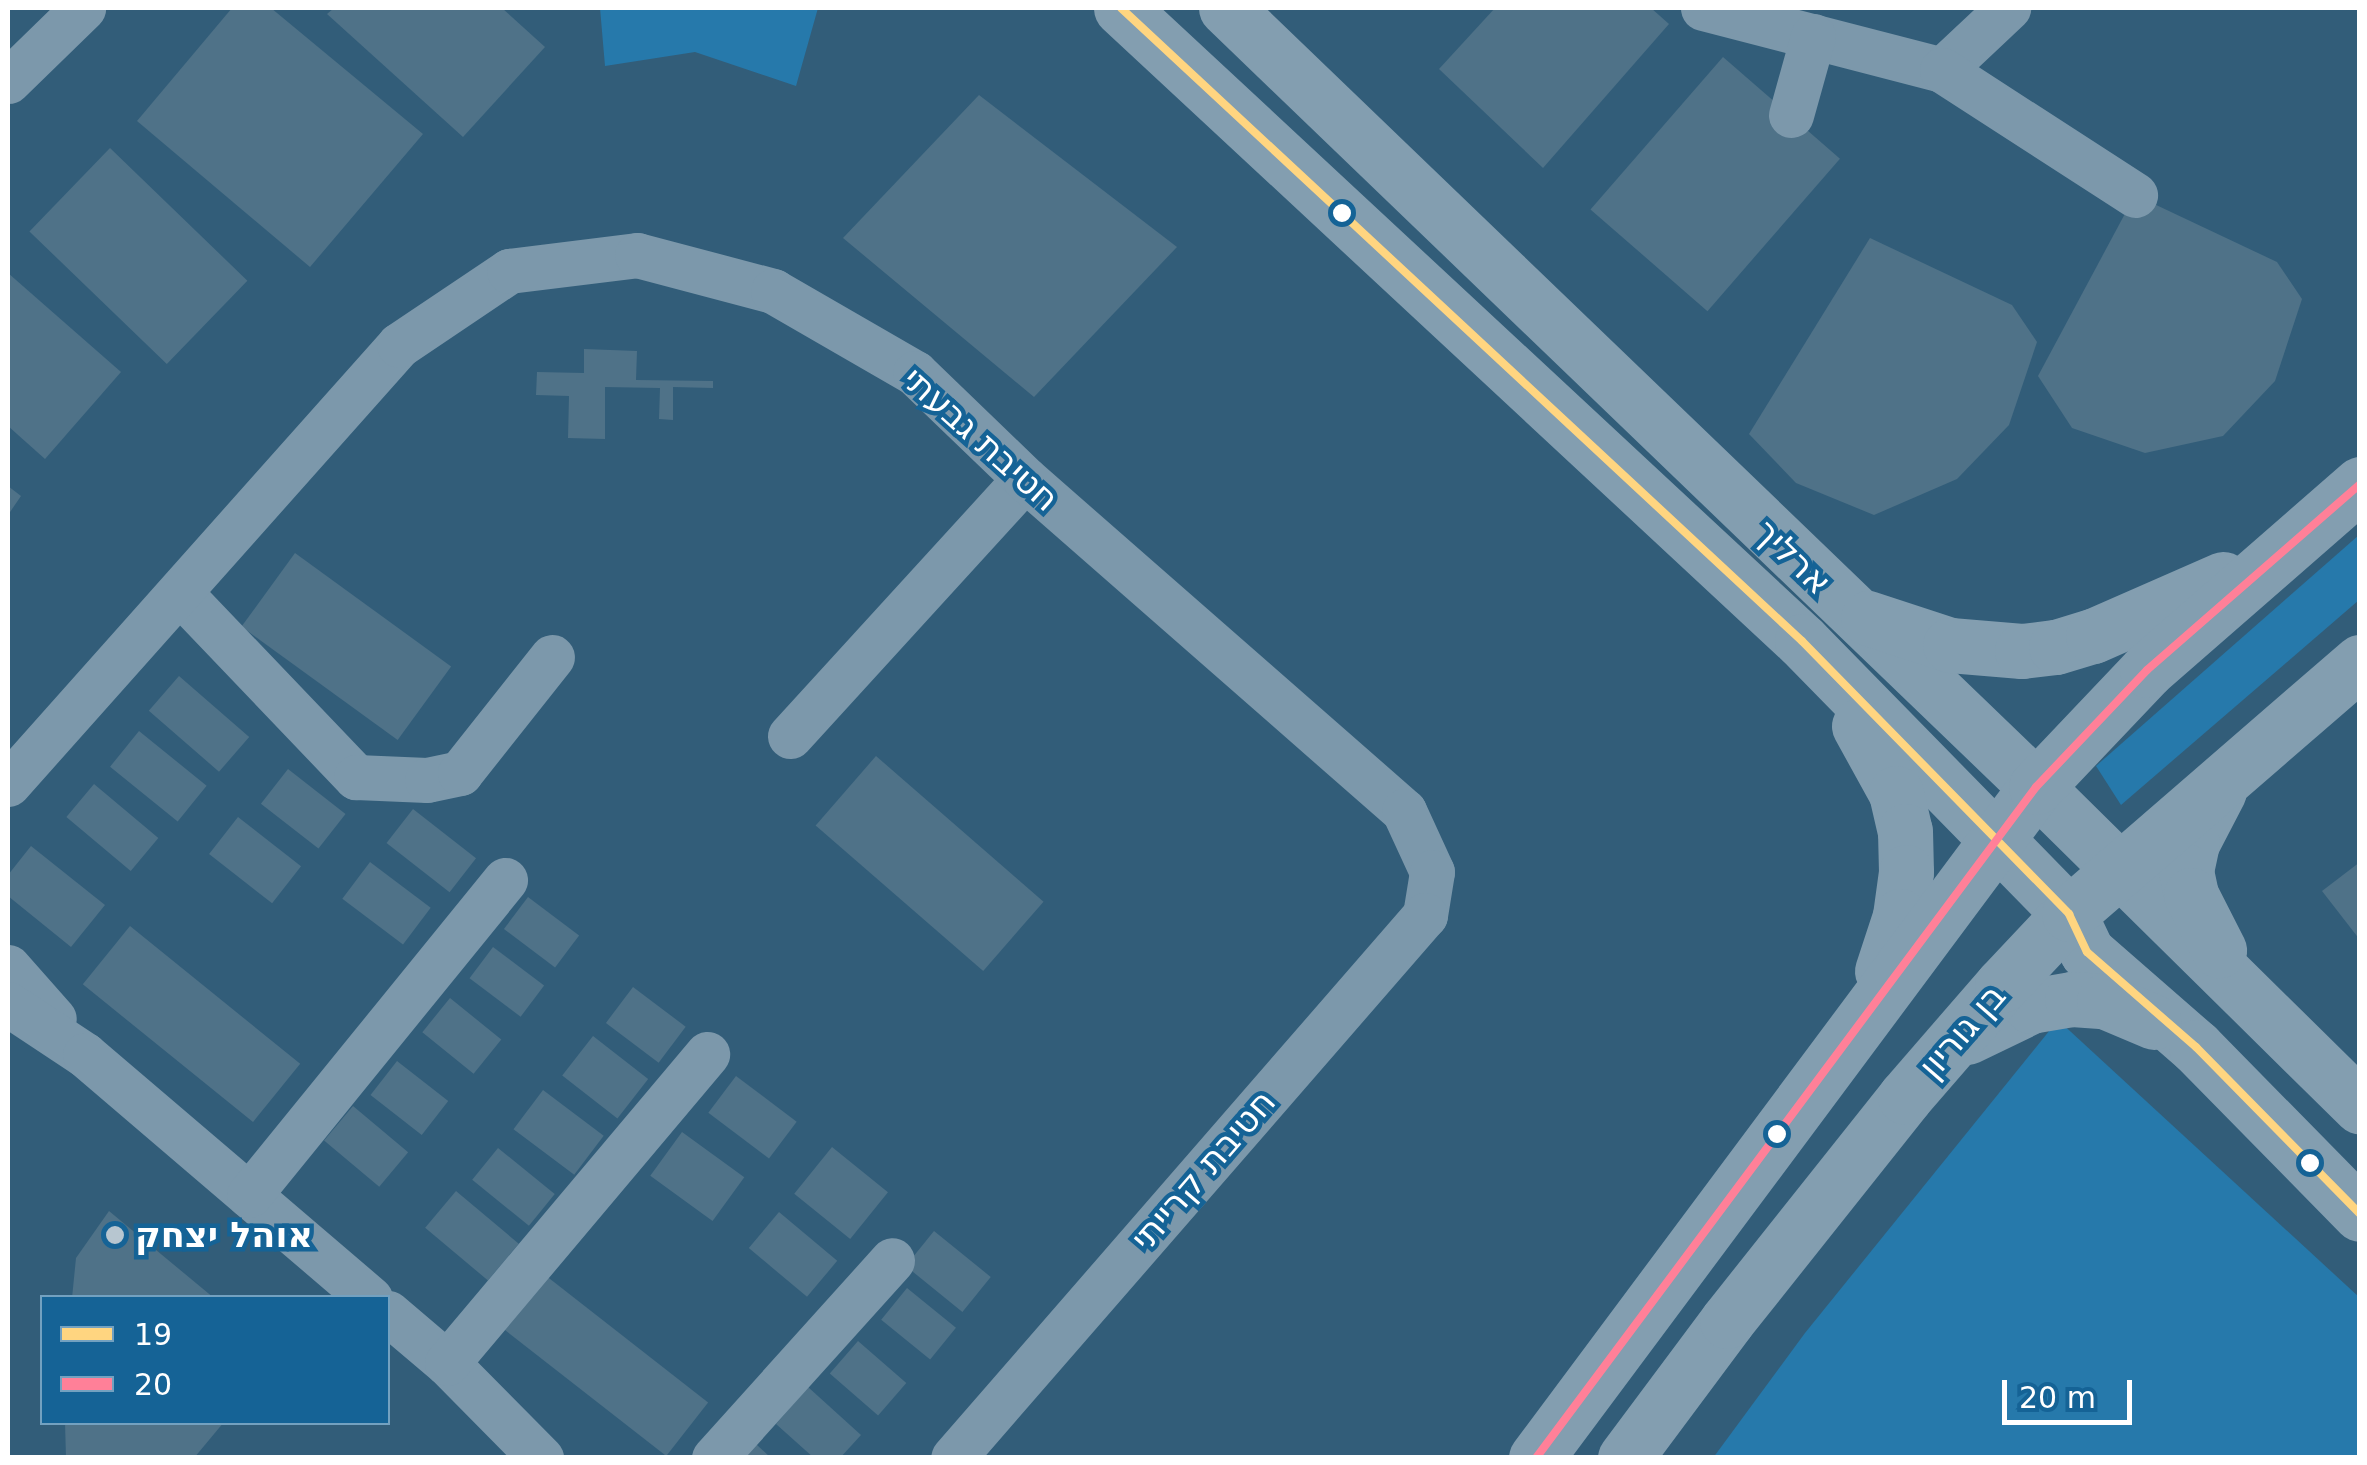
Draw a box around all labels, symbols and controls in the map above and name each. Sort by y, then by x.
unlabelled marker [1332,203,1352,223]
street label: חטיבת גבעתי [894,358,1068,520]
street label: ארליך [1746,511,1840,603]
street label: בן גוריון [1910,975,2014,1087]
street label: חטיבת קרייתי [1122,1081,1284,1259]
unlabelled marker [1767,1124,1787,1144]
unlabelled marker [2300,1153,2320,1173]
place label: אוהל יצחק [135,1214,313,1256]
marker: אוהל יצחק [104,1224,126,1246]
legend [40,1295,390,1425]
text: 19 [134,1317,172,1352]
scale bar [2007,1360,2137,1422]
text: 20 [134,1367,172,1402]
text: 20 m [2019,1380,2096,1415]

